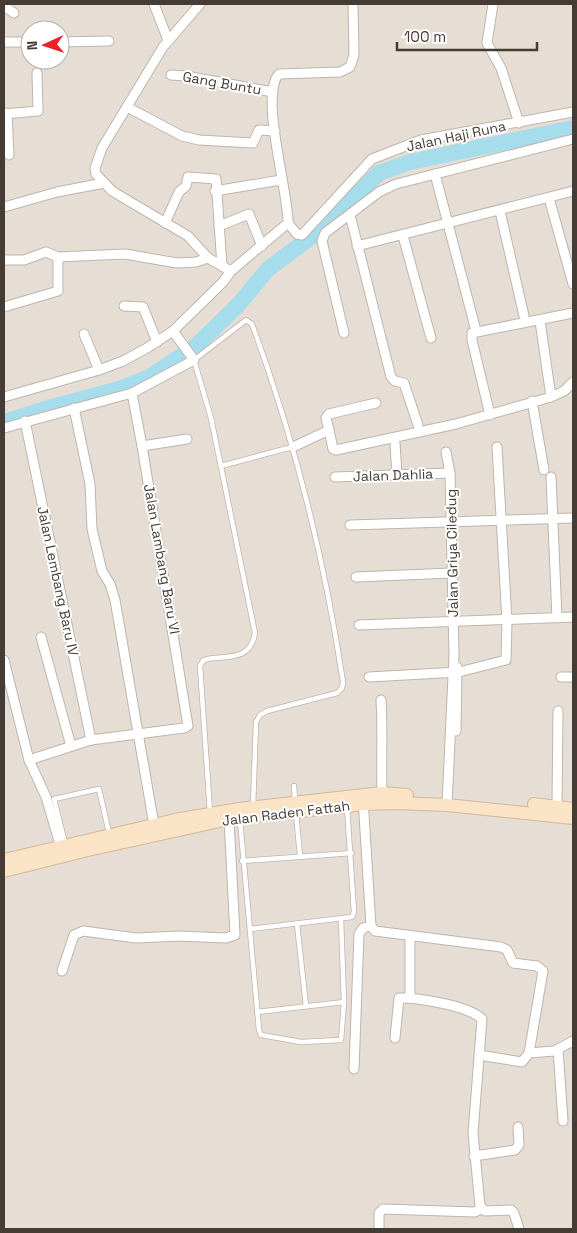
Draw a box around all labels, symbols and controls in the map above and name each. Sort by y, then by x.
north arrow [20,20,70,70]
scale bar [397,20,537,52]
text: 100 m [404,27,446,46]
text: N [23,41,41,51]
street label: Gang Buntu [181,67,263,99]
street label: Jalan Haji Runa [405,117,507,155]
street label: Jalan Dahlia [352,465,434,485]
street label: Jalan Lambang Baru VI [140,482,184,636]
street label: Jalan Griya Ciledug [442,489,462,617]
street label: Jalan Lembang Baru IV [33,504,83,658]
street label: Jalan Raden Fattah [221,796,351,830]

